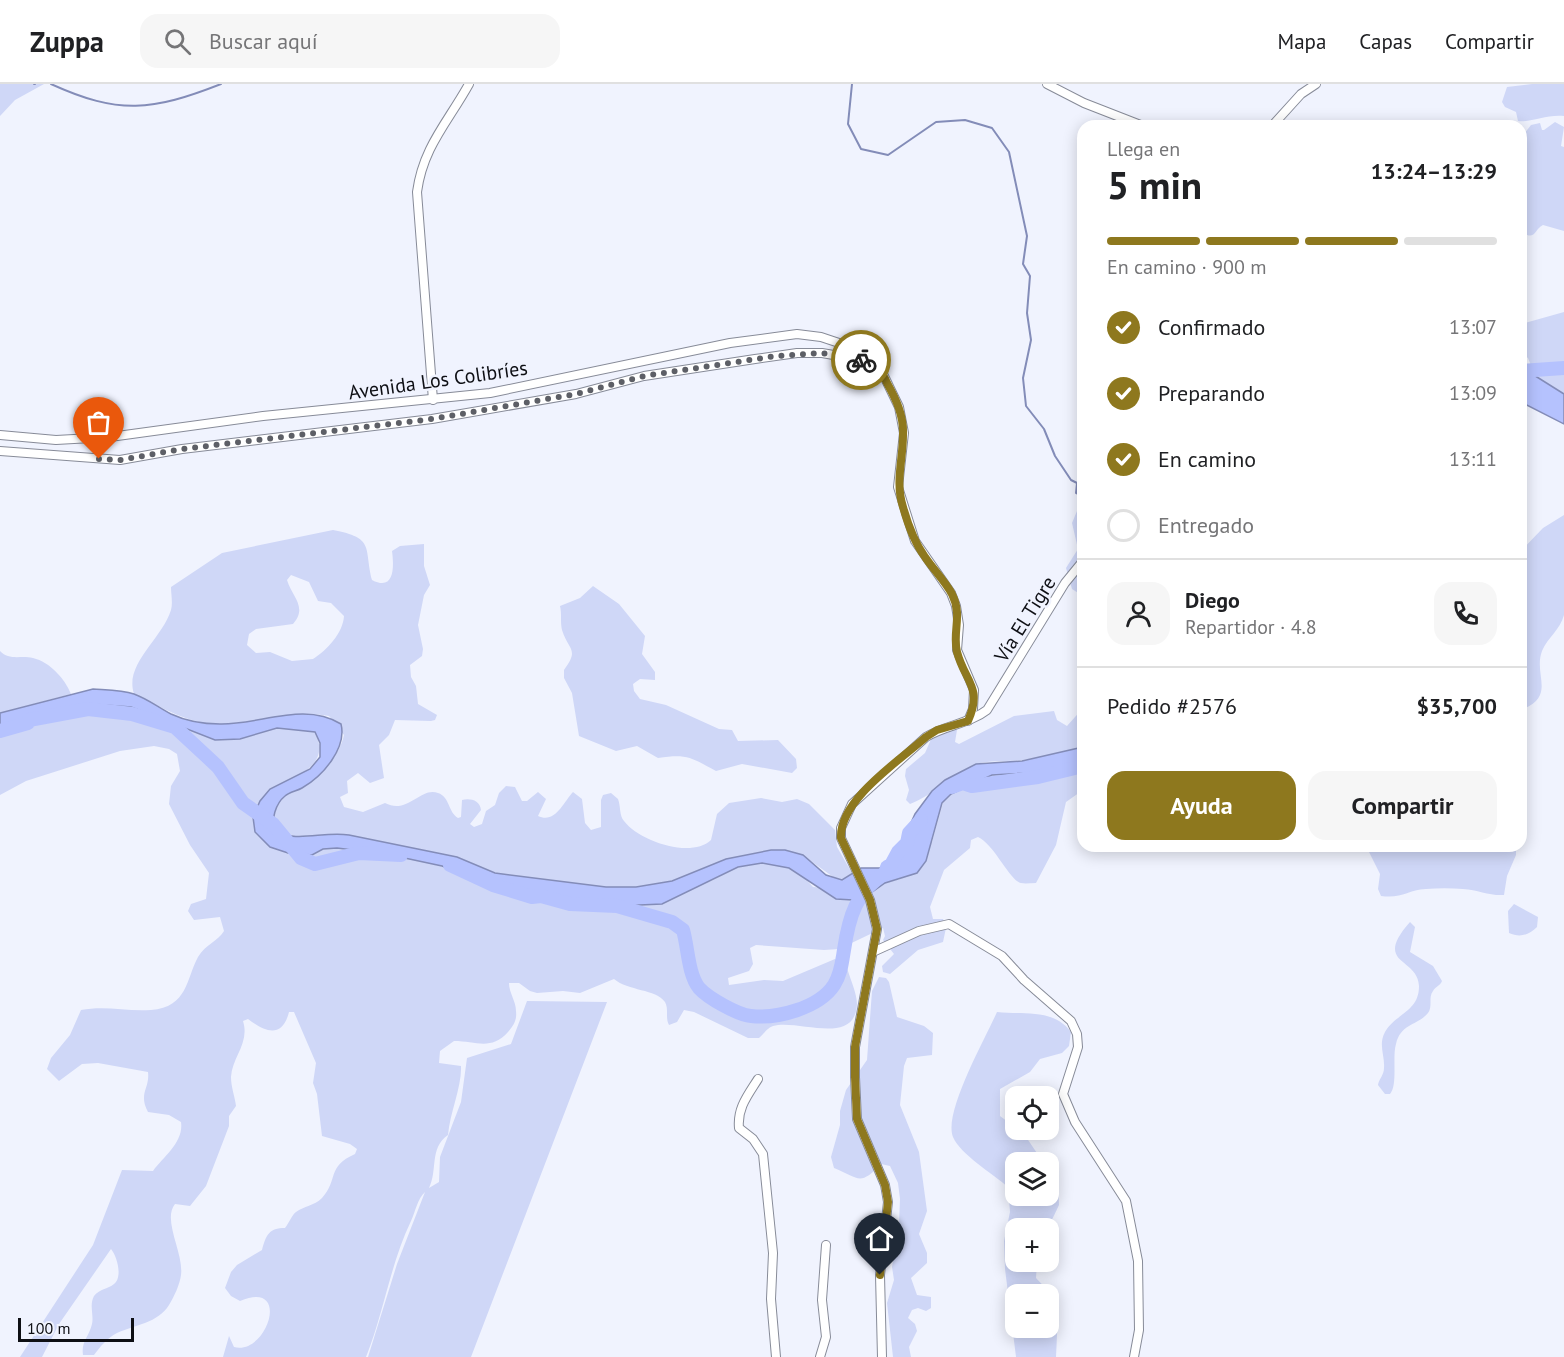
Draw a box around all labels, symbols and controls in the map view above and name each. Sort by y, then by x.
search box [140,14,560,68]
text: Zuppa [30,23,104,60]
icon: search [161,25,194,58]
text: Buscar aquí [209,27,318,55]
text: Mapa [1278,28,1326,55]
text: Capas [1359,28,1412,55]
text: Compartir [1445,28,1534,55]
text: Llega en [1107,136,1180,162]
text: 13:24–13:29 [1371,157,1497,185]
text: 5 min [1107,159,1202,210]
text: En camino · 900 m [1107,254,1267,280]
icon: check [1107,311,1140,344]
text: Confirmado [1158,313,1265,341]
text: 13:07 [1449,314,1497,340]
courier [831,330,891,390]
icon: bike [845,344,878,377]
street label: Avenida Los Colibríes [347,355,529,405]
icon: check [1107,377,1140,410]
text: Preparando [1158,379,1265,407]
text: 13:09 [1449,380,1497,406]
pin [73,397,124,459]
icon: bag [82,406,115,439]
icon: check [1107,443,1140,476]
text: En camino [1158,445,1256,473]
text: 13:11 [1449,446,1497,472]
text: Entregado [1158,511,1254,539]
street label: Vía El Tigre [988,571,1062,668]
button: person [1107,582,1170,645]
button: phone [1434,582,1497,645]
text: Diego [1185,586,1240,614]
text: Repartidor · 4.8 [1185,614,1317,640]
text: Pedido #2576 [1107,692,1237,720]
text: $35,700 [1417,692,1497,720]
button: Ayuda [1107,771,1296,840]
button: Compartir [1308,771,1497,840]
map controls [1005,1086,1059,1338]
button: locate [1005,1086,1059,1140]
button: layers [1005,1152,1059,1206]
pin [854,1213,905,1275]
button: + [1005,1218,1059,1272]
icon: home [863,1222,896,1255]
button: − [1005,1284,1059,1338]
scale bar [18,1315,134,1342]
text: 100 m [27,1318,70,1338]

